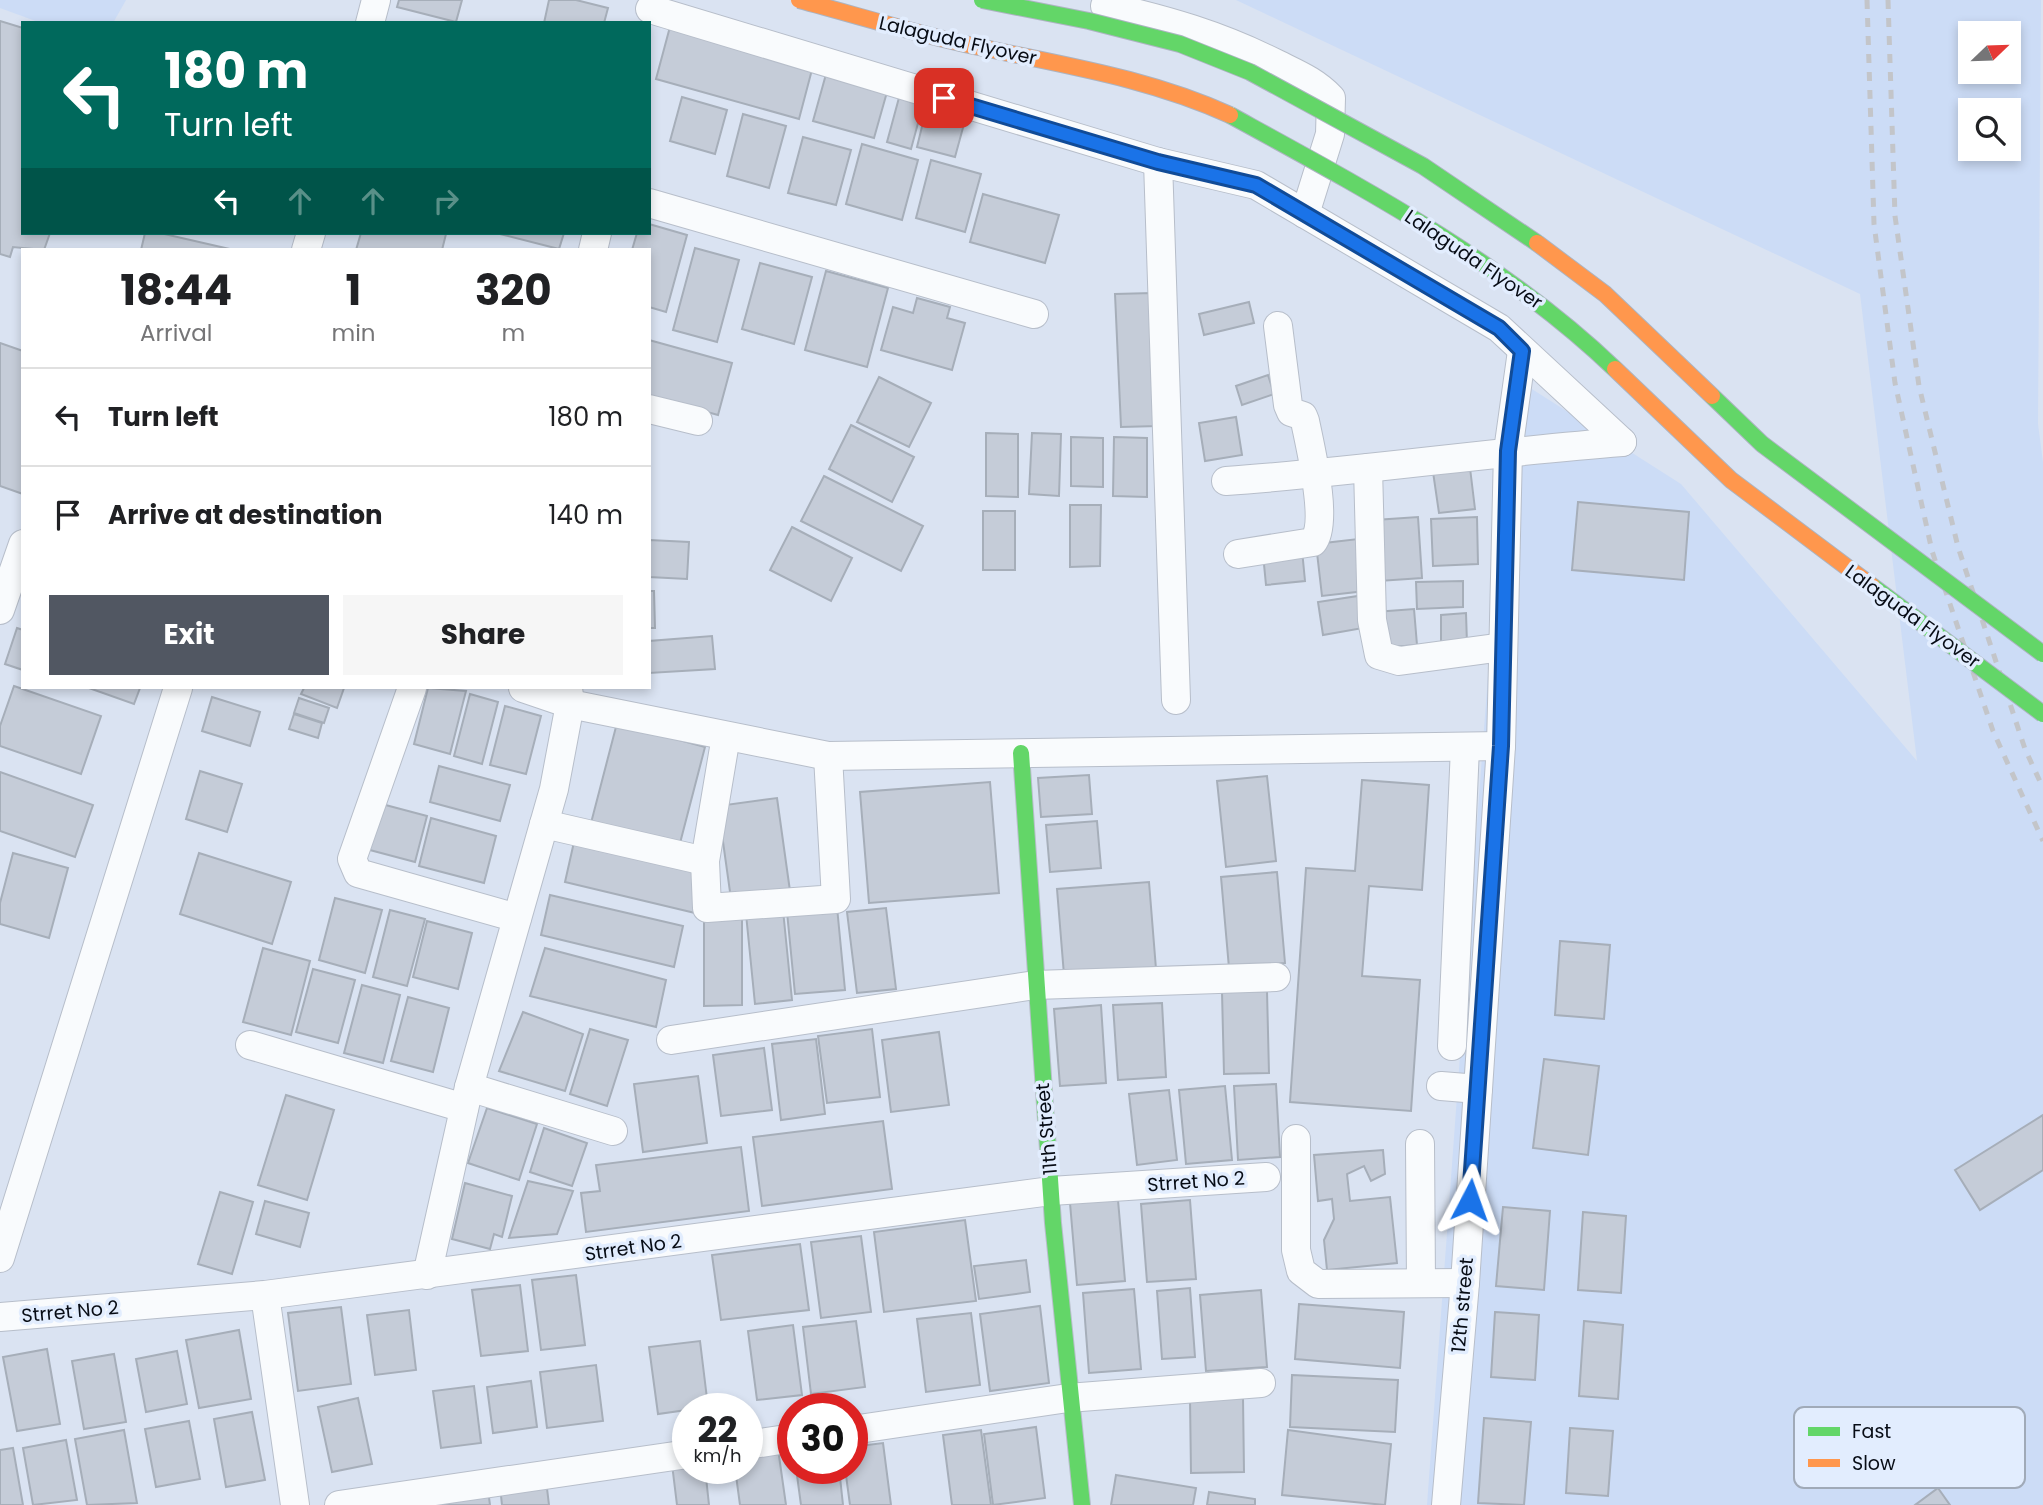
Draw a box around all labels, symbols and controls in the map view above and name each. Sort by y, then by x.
street label: Lalaguda Flyover [876,9,1039,72]
north arrow [1958,21,2021,84]
map controls [1958,21,2021,161]
text: 180 m [164,37,308,105]
icon: left [49,49,140,140]
pin [914,68,974,128]
icon: arrive [925,79,963,117]
button: search [1958,98,2021,161]
text: Turn left [164,102,293,147]
icon: left [208,182,246,220]
icon: ahead [281,182,319,220]
icon: ahead [354,182,392,220]
icon: right [427,182,465,220]
street label: Lalaguda Flyover [1399,203,1548,316]
text: 18:44 [120,261,232,320]
text: 1 [346,261,361,320]
text: 320 [475,261,552,320]
text: Arrival [140,317,212,349]
text: min [331,317,376,349]
text: m [501,317,525,349]
icon: left [49,398,87,436]
text: Turn left [108,399,219,435]
text: 180 m [548,399,623,435]
icon: arrive [49,496,87,534]
text: Arrive at destination [108,497,383,533]
text: 140 m [548,497,623,533]
street label: Lalaguda Flyover [1840,558,1986,675]
button: Exit [49,595,329,675]
button: Share [343,595,623,675]
street label: 11th Street [1029,1082,1064,1176]
position arrow [1433,1163,1507,1237]
street label: Strret No 2 [1146,1165,1246,1198]
street label: Strret No 2 [583,1227,683,1268]
street label: 12th street [1445,1256,1480,1354]
street label: Strret No 2 [20,1294,120,1329]
speed limit sign: 30 [777,1393,868,1484]
text: 22 [698,1405,737,1454]
legend [1794,1407,2025,1488]
text: Fast [1852,1418,1891,1445]
text: km/h [694,1443,741,1468]
text: Slow [1852,1450,1896,1477]

